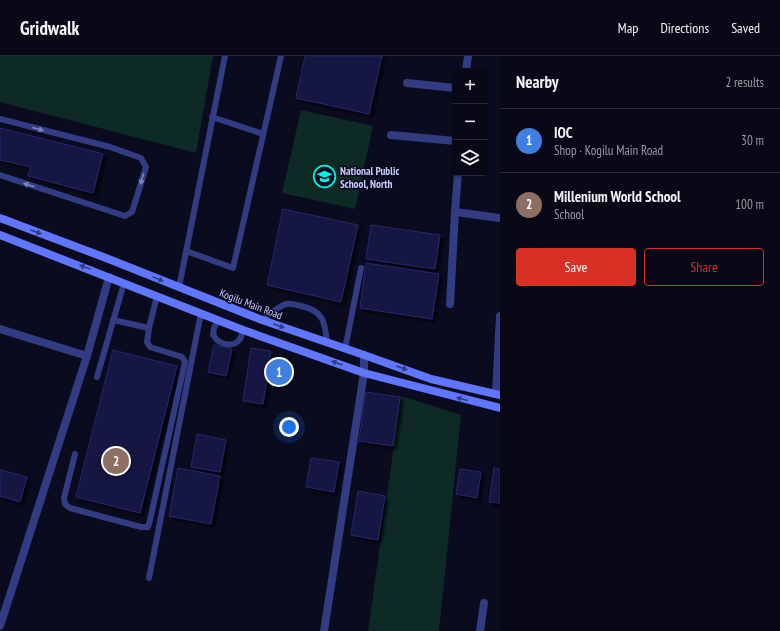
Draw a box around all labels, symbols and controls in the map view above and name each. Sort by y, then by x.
text: Gridwalk [20,16,79,40]
text: Map [618,19,638,37]
text: Directions [660,19,709,37]
text: Saved [731,19,760,37]
map controls [452,68,488,176]
button: + [452,68,488,104]
text: Nearby [516,71,559,93]
text: 2 results [725,74,764,91]
button: − [452,104,488,140]
text: IOC [554,123,573,142]
one-way arrow [32,126,44,132]
text: 1 [526,132,532,149]
text: 30 m [741,132,764,149]
button: layers [452,140,488,176]
text: Shop · Kogilu Main Road [554,142,663,159]
school or university icon: National Public School, North [312,164,338,190]
place label: National Public School, North [340,164,399,191]
one-way arrow [139,173,145,185]
one-way arrow [23,182,35,188]
text: Millenium World School [554,187,681,206]
text: 2 [526,196,532,213]
text: 100 m [735,196,764,213]
text: School [554,206,584,223]
one-way arrow [31,229,43,235]
button: Save [516,248,636,286]
button: Share [644,248,764,286]
one-way arrow [78,264,90,270]
one-way arrow [152,276,163,282]
street label: Kogilu Main Road [218,286,285,322]
one-way arrow [273,323,285,329]
pin: 1 [266,357,292,387]
one-way arrow [331,360,343,366]
one-way arrow [396,366,408,372]
one-way arrow [456,396,468,402]
your location [279,417,299,437]
pin: 2 [103,446,129,476]

